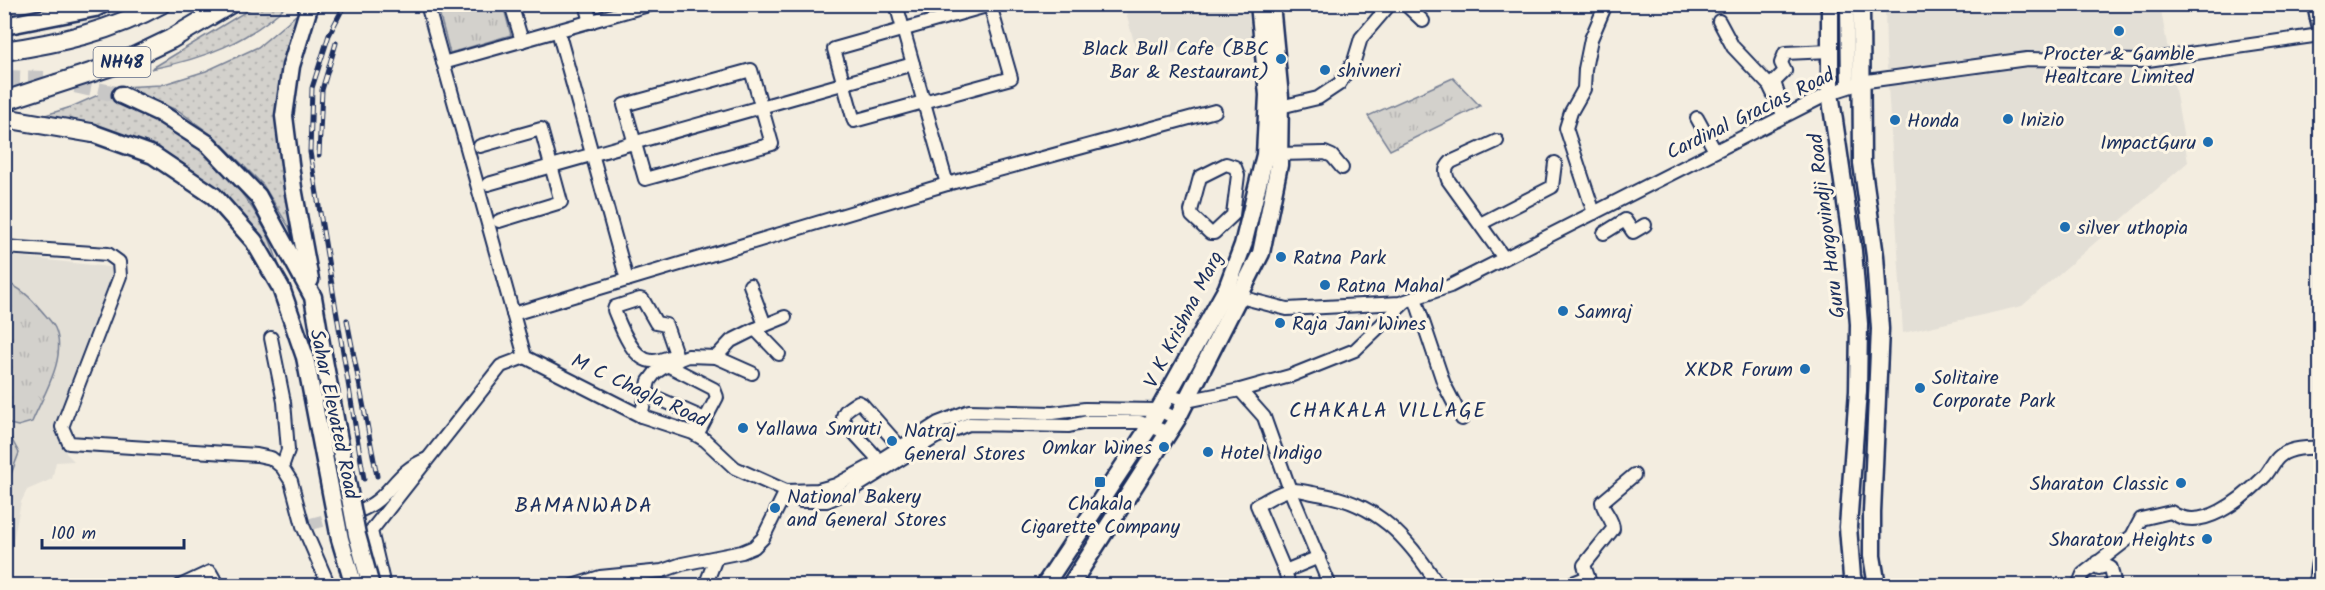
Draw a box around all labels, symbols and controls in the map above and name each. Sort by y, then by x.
marker: Procter & Gamble Healtcare Limited [2112,24,2126,38]
place label: Black Bull Cafe (BBC Bar & Restaurant) [1082,34,1269,89]
place label: Procter & Gamble Healtcare Limited [2044,39,2195,94]
road number: NH48 [94,47,150,77]
marker: Black Bull Cafe (BBC Bar & Restaurant) [1274,52,1288,66]
place label: shivneri [1337,56,1402,88]
street label: Cardinal Gracias Road [1661,60,1841,169]
marker: shivneri [1318,63,1332,77]
place label: Inizio [2020,105,2064,137]
place label: Honda [1907,106,1959,138]
marker: Inizio [2001,112,2015,126]
marker: Honda [1888,113,1902,127]
place label: ImpactGuru [2100,128,2196,160]
street label: Guru Hargovindji Road [1801,131,1855,320]
marker: ImpactGuru [2201,135,2215,149]
place label: silver uthopia [2077,213,2188,245]
marker: silver uthopia [2058,220,2072,234]
place label: Ratna Park [1293,243,1387,275]
street label: V K Krishna Marg [1136,246,1233,394]
marker: Ratna Park [1274,250,1288,264]
place label: Ratna Mahal [1337,271,1444,303]
marker: Ratna Mahal [1318,278,1332,292]
place label: Samraj [1575,297,1633,329]
marker: Samraj [1556,304,1570,318]
place label: Raja Jani Wines [1292,309,1427,341]
marker: Raja Jani Wines [1273,316,1287,330]
street label: Sahar Elevated Road [299,326,367,503]
street label: M C Chagla Road [565,346,714,438]
place label: XKDR Forum [1684,355,1793,387]
marker: XKDR Forum [1798,362,1812,376]
place label: Solitaire Corporate Park [1932,363,2056,418]
marker: Solitaire Corporate Park [1913,381,1927,395]
district label: CHAKALA VILLAGE [1289,395,1487,428]
place label: Yallawa Smruti [755,414,882,446]
place label: Natraj General Stores [904,416,1026,471]
marker: Yallawa Smruti [736,421,750,435]
place label: Omkar Wines [1042,433,1152,465]
marker: Natraj General Stores [885,434,899,448]
place label: Hotel Indigo [1220,438,1322,470]
marker: Omkar Wines [1157,440,1171,454]
marker: Hotel Indigo [1201,445,1215,459]
place label: Sharaton Classic [2030,469,2169,501]
marker: Chakala Cigarette Company [1093,475,1107,489]
marker: Sharaton Classic [2174,476,2188,490]
place label: National Bakery and General Stores [787,482,947,537]
place label: Chakala Cigarette Company [1020,489,1180,544]
district label: BAMANWADA [515,490,653,523]
marker: National Bakery and General Stores [768,501,782,515]
scale bar [42,512,184,550]
text: 100 m [51,520,96,549]
place label: Sharaton Heights [2049,525,2195,557]
marker: Sharaton Heights [2200,532,2214,546]

